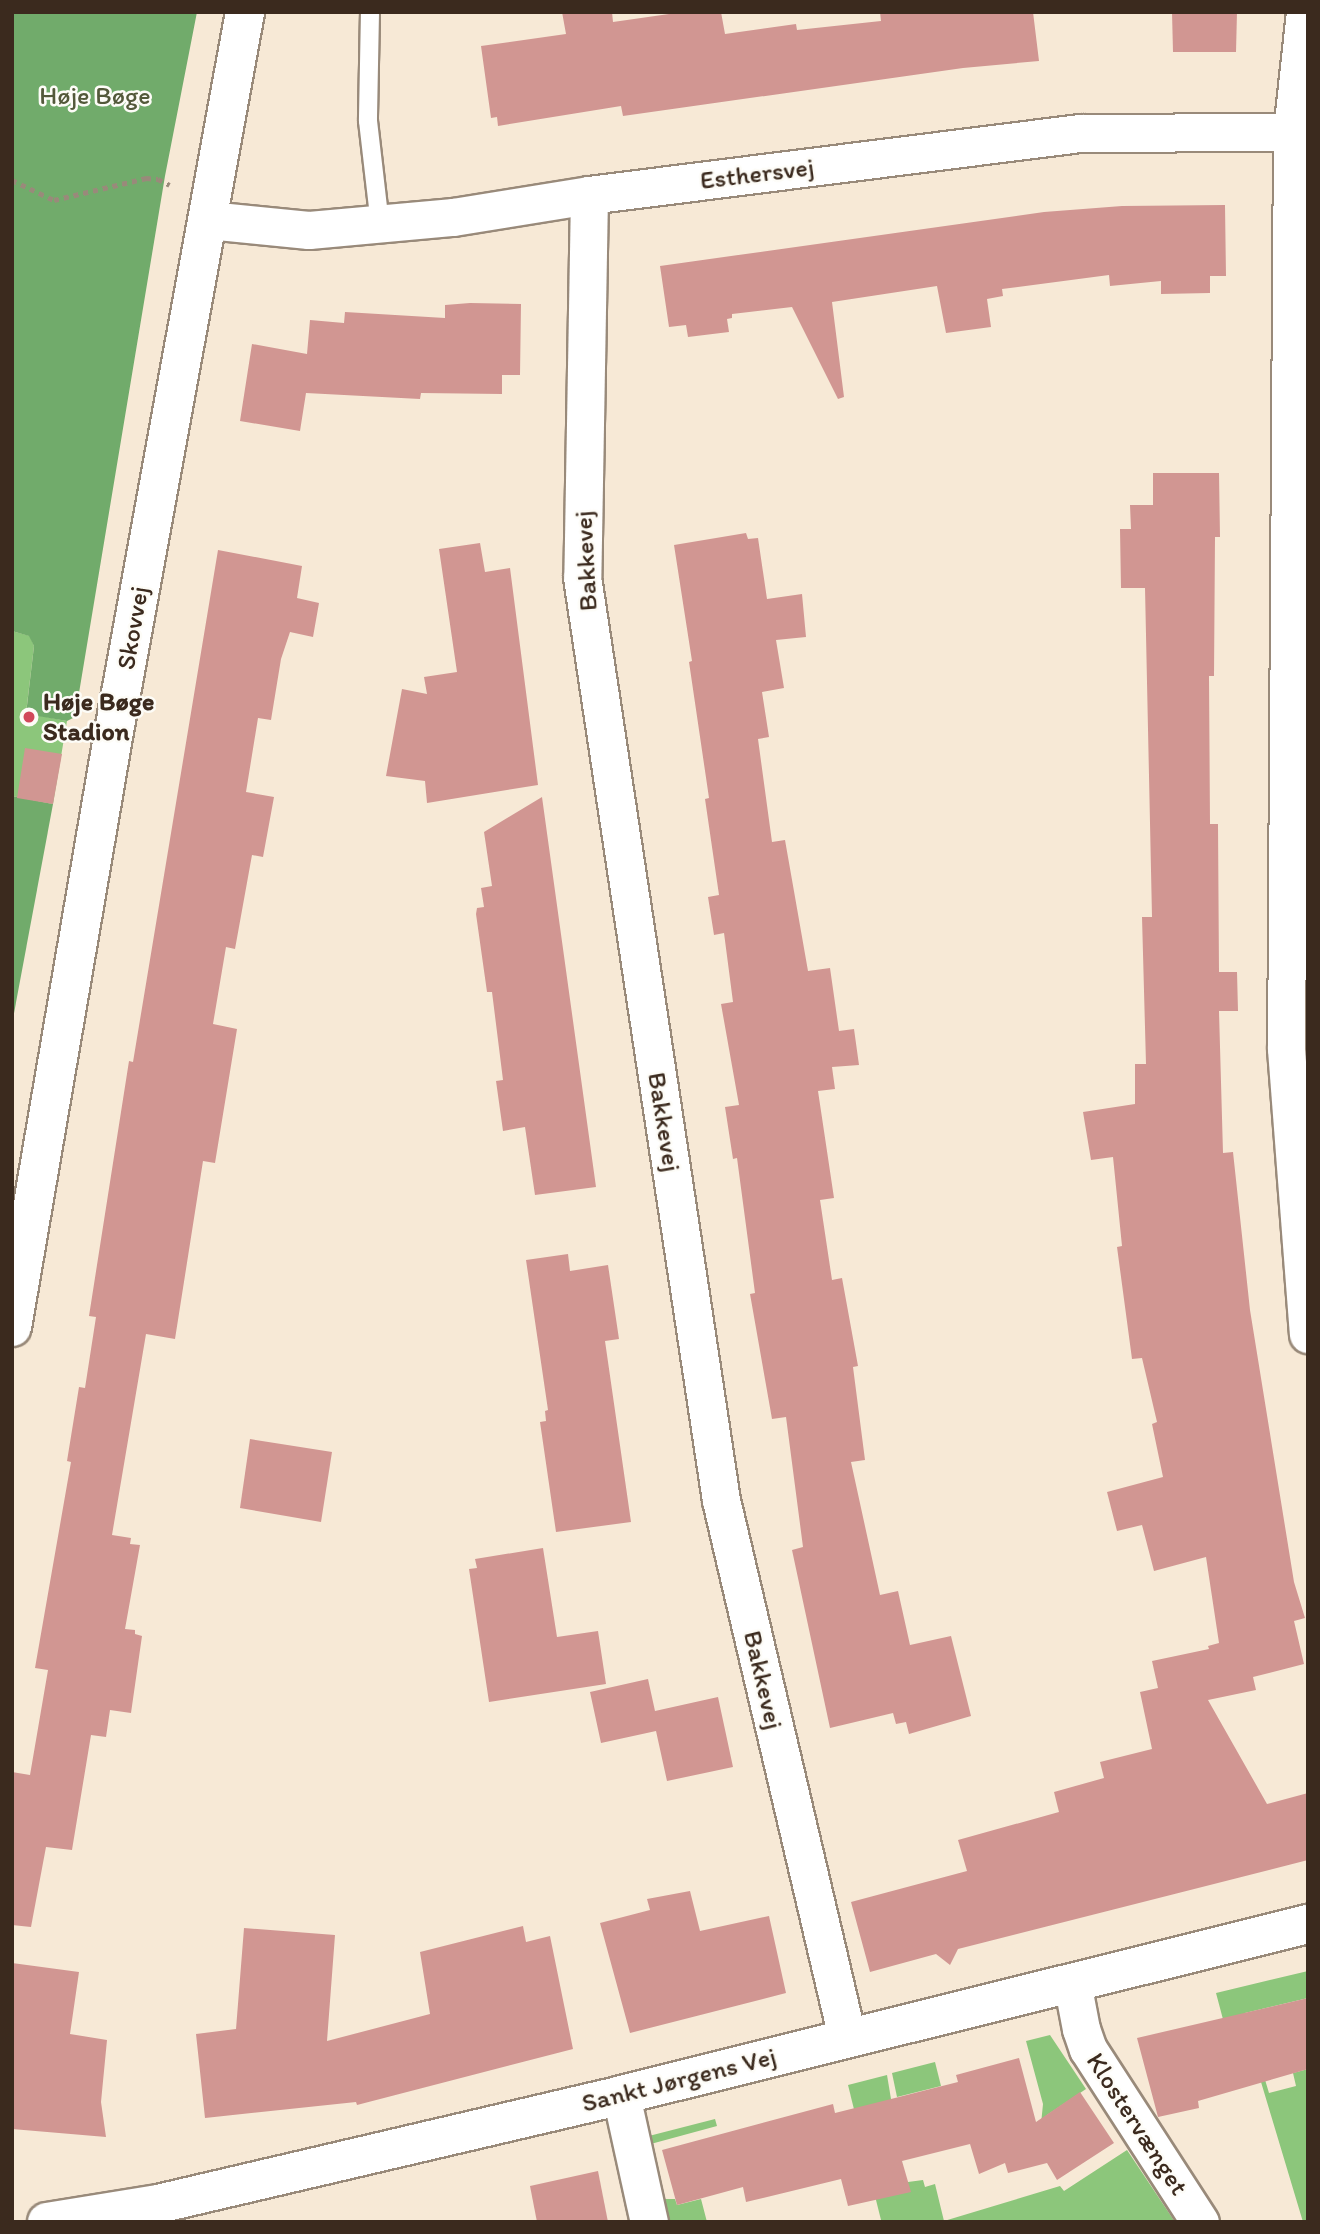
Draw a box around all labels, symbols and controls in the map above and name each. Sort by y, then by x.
park label: Høje Bøge [39,80,151,112]
street label: Esthersvej [698,152,816,196]
street label: Bakkevej [568,510,604,612]
street label: Skovvej [110,584,156,672]
place label: Høje Bøge Stadion [43,686,155,748]
marker: Høje Bøge Stadion [21,709,37,725]
street label: Bakkevej [641,1070,687,1174]
street label: Bakkevej [737,1628,789,1732]
street label: Sankt Jørgens Vej [579,2041,779,2119]
street label: Klostervænget [1079,2047,1195,2201]

